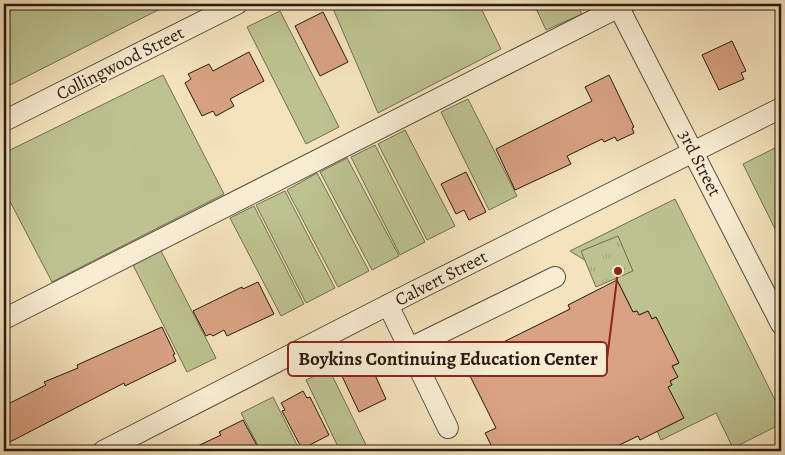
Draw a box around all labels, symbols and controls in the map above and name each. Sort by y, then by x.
street label: Collingwood Street [52,20,188,106]
street label: 3rd Street [673,126,727,200]
street label: Calvert Street [391,244,491,312]
callout: Boykins Continuing Education Center [288,342,607,376]
text: Boykins Continuing Education Center [298,346,598,372]

